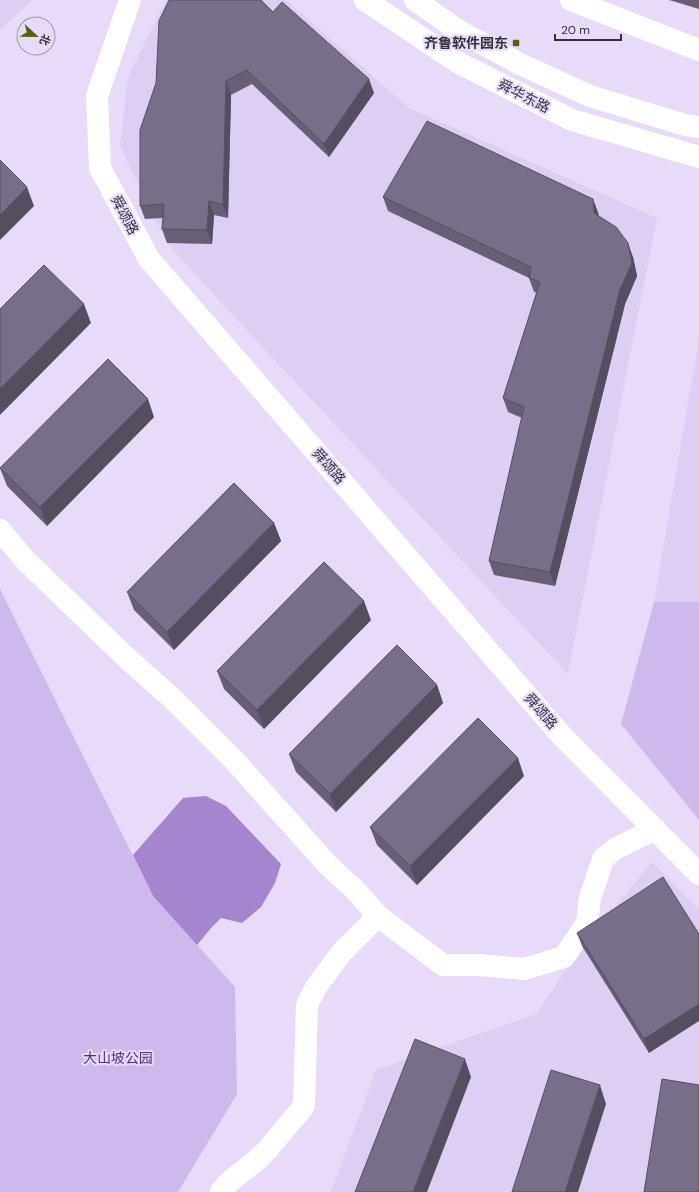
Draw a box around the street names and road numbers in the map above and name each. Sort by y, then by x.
street label: 舜华东路 [495,75,553,117]
street label: 舜颂路 [107,192,143,238]
street label: 舜颂路 [308,444,350,488]
street label: 舜颂路 [520,689,562,733]

